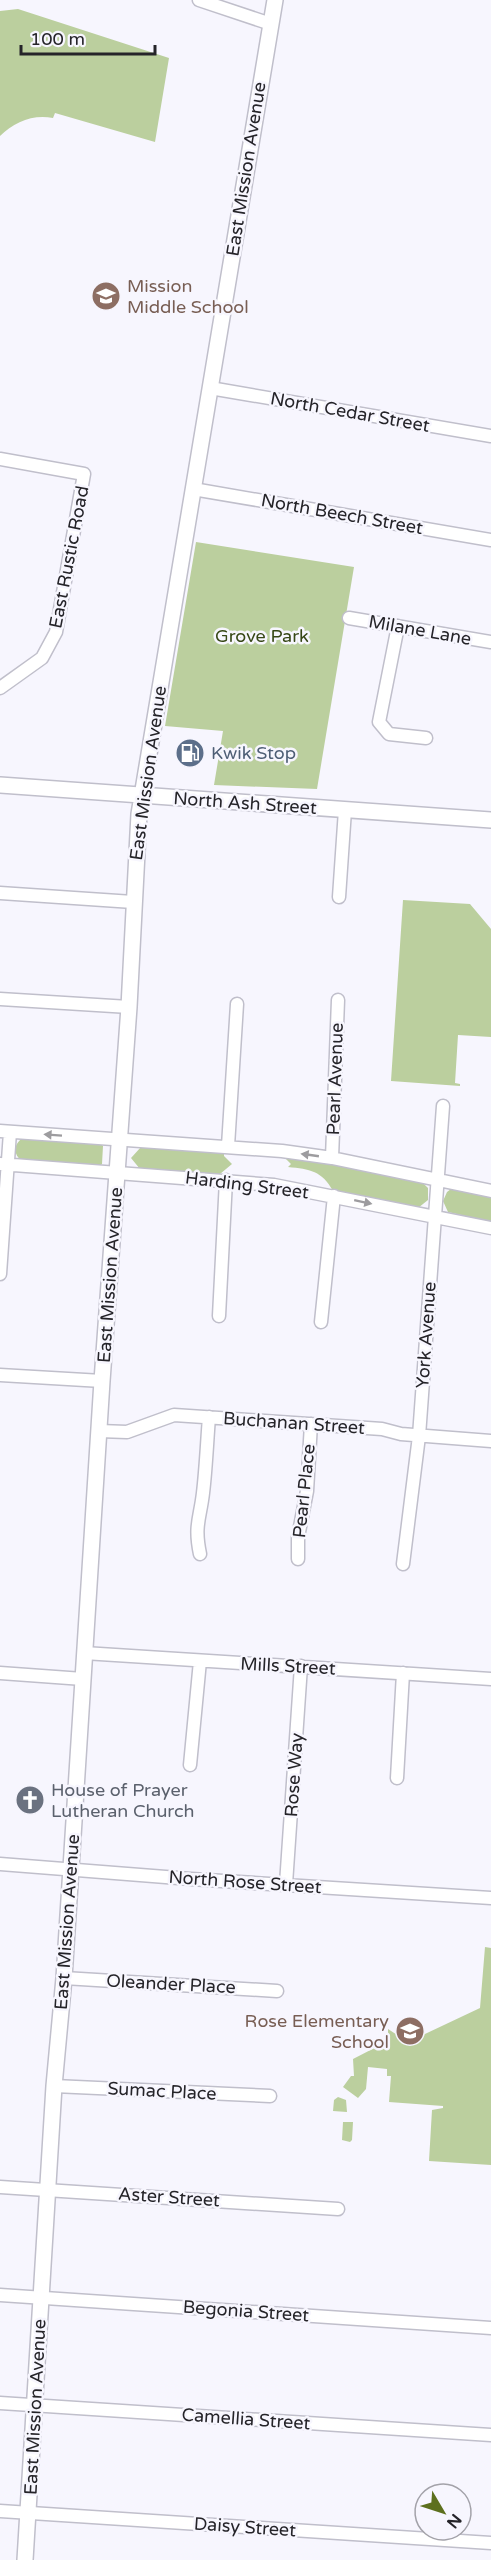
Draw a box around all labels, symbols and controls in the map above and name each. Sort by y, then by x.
scale bar [21,18,154,56]
text: 100 m [30,28,85,50]
street label: East Mission Avenue [221,80,271,258]
place label: Mission Middle School [127,275,249,318]
school or university icon: Mission Middle School [90,280,122,312]
street label: North Cedar Street [269,387,432,437]
street label: East Rustic Road [44,484,94,630]
street label: North Beech Street [259,489,425,539]
street label: Milane Lane [367,610,473,650]
park label: Grove Park [215,625,309,647]
street label: East Mission Avenue [125,684,171,862]
fuel station icon: Kwik Stop [174,737,206,769]
place label: Kwik Stop [211,742,296,764]
street label: North Ash Street [173,787,318,819]
street label: Pearl Avenue [322,1022,348,1136]
one-way arrow [43,1130,62,1140]
one-way arrow [301,1150,320,1159]
street label: Harding Street [184,1166,310,1204]
street label: East Mission Avenue [93,1186,127,1364]
one-way arrow [354,1198,372,1208]
street label: York Avenue [411,1281,441,1389]
street label: Buchanan Street [222,1407,366,1439]
street label: Pearl Place [288,1443,320,1539]
street label: Mills Street [240,1653,336,1679]
street label: Rose Way [280,1732,308,1818]
place label: House of Prayer Lutheran Church [51,1779,195,1822]
church icon: House of Prayer Lutheran Church [14,1784,46,1816]
street label: East Mission Avenue [50,1833,84,2011]
street label: North Rose Street [168,1866,322,1898]
street label: Oleander Place [106,1970,236,1998]
place label: Rose Elementary School [245,2010,389,2053]
school or university icon: Rose Elementary School [394,2015,426,2047]
street label: Sumac Place [107,2077,217,2105]
street label: Aster Street [117,2182,221,2212]
street label: Begonia Street [182,2296,310,2326]
street label: East Mission Avenue [19,2319,51,2495]
street label: Camellia Street [181,2404,311,2434]
north arrow [413,2482,473,2542]
text: N [442,2510,466,2532]
street label: Daisy Street [193,2512,297,2542]

